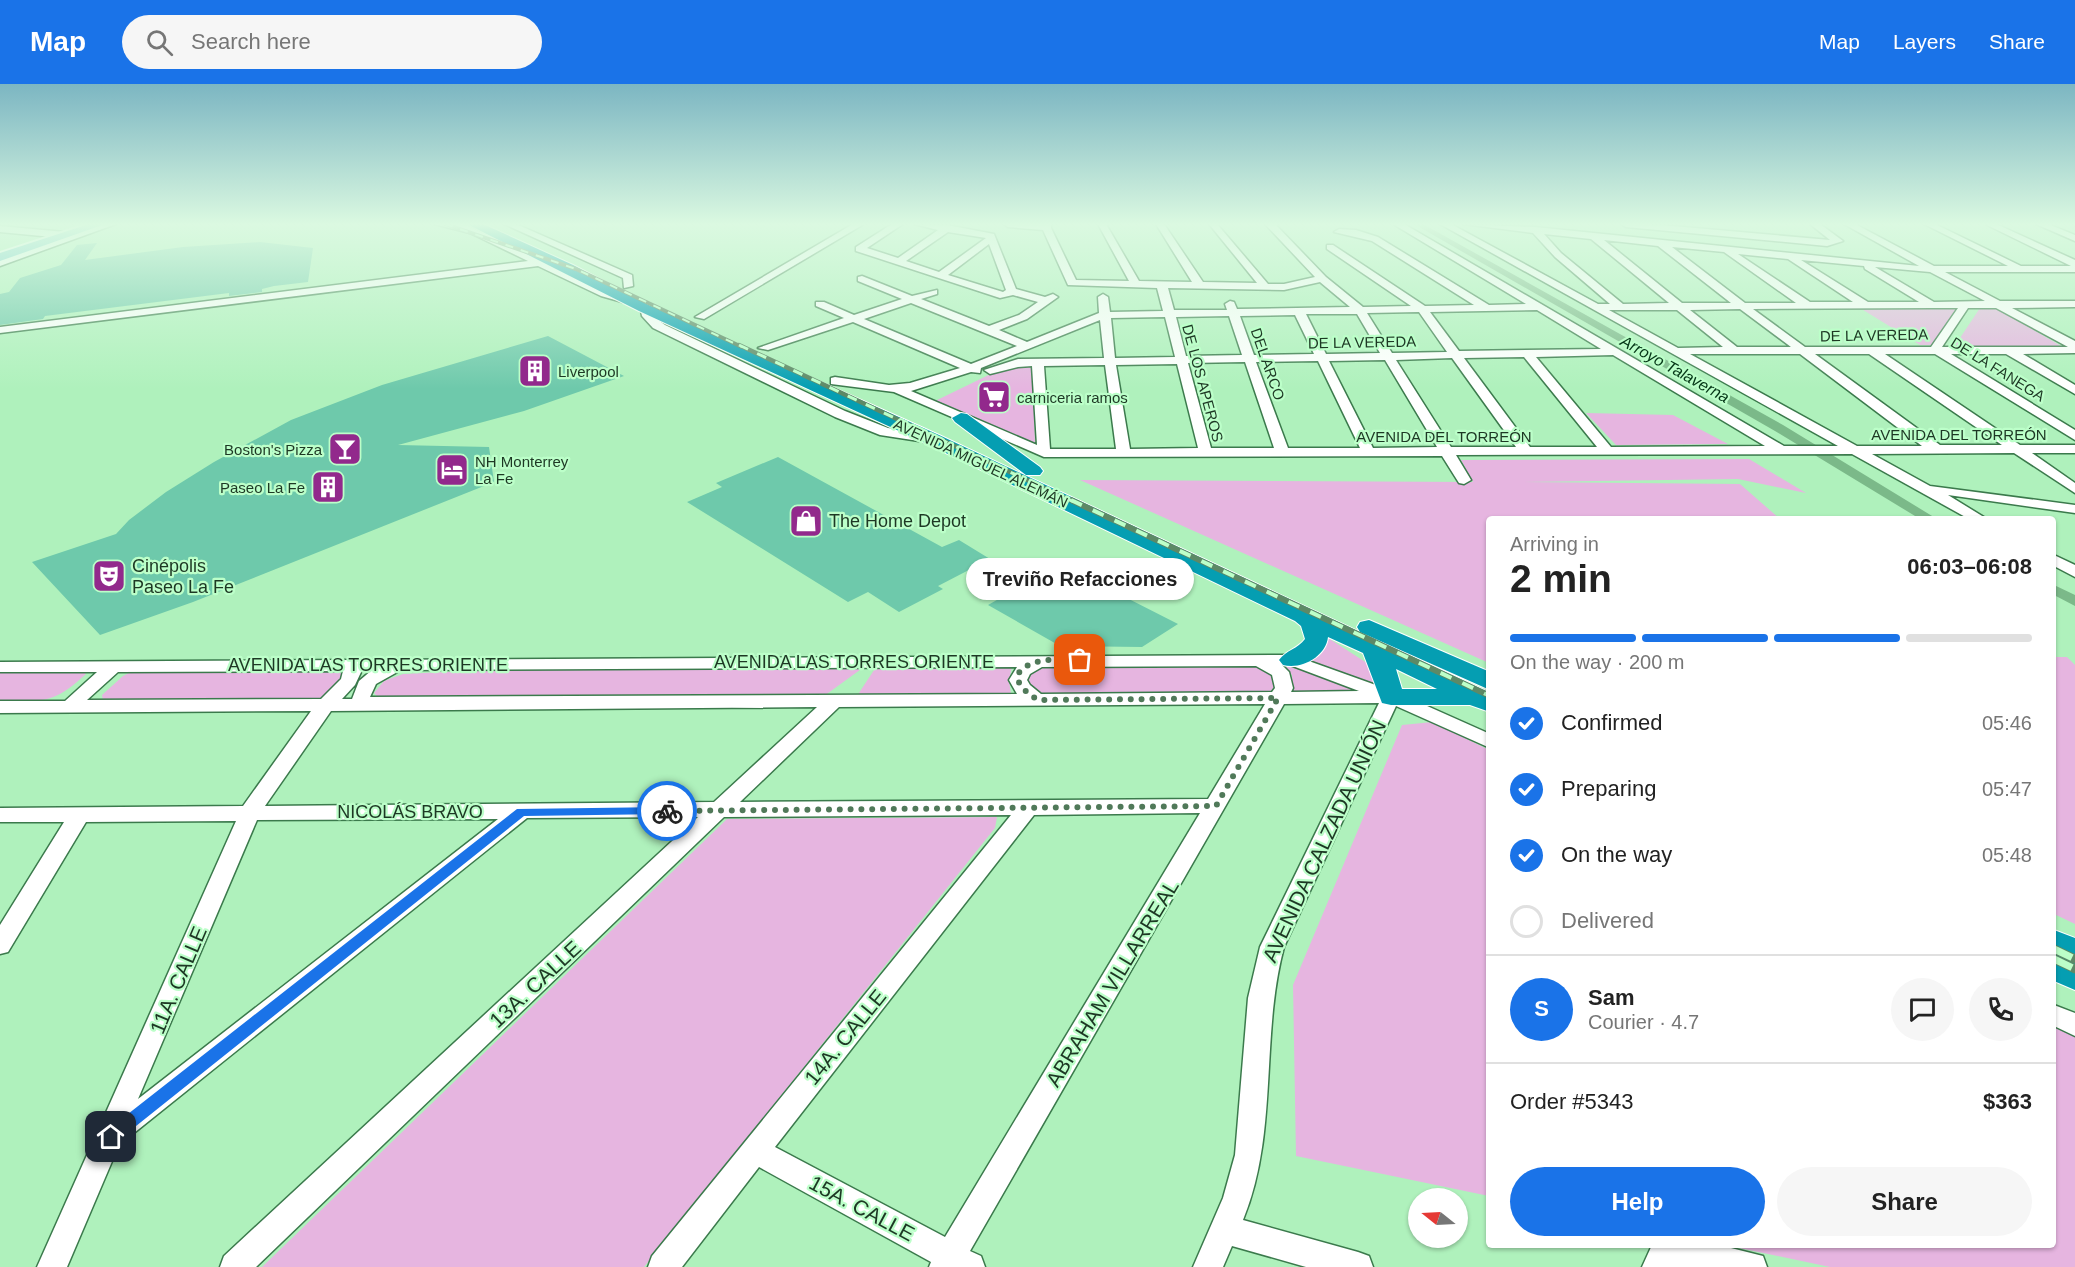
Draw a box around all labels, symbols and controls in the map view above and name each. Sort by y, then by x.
search box [122,15,542,69]
text: Map [30,26,86,57]
icon: search [143,26,176,59]
text: Search here [191,29,311,54]
text: Map [1819,30,1860,53]
text: Layers [1893,30,1956,53]
text: Share [1989,30,2045,53]
street label: DE LOS APEROS [1179,322,1227,444]
street label: DEL ARCO [1248,326,1288,402]
street label: DE LA VEREDA [1820,326,1928,344]
water label: Arroyo Talaverna [1617,332,1732,406]
street label: DE LA VEREDA [1308,333,1416,351]
street label: DE LA FANEGA [1948,333,2048,405]
building icon: Liverpool [517,353,553,389]
place label: Liverpool [558,363,619,380]
supermarket icon: carniceria ramos [976,379,1012,415]
place label: carniceria ramos [1017,389,1128,406]
street label: AVENIDA MIGUEL ALEMÁN [891,415,1071,511]
street label: AVENIDA DEL TORREÓN [1871,426,2047,443]
street label: AVENIDA DEL TORREÓN [1356,428,1532,445]
bar icon: Boston's Pizza [327,431,363,467]
place label: Boston's Pizza [224,441,323,458]
hotel icon: NH Monterrey La Fe [434,452,470,488]
place label: NH Monterrey La Fe [475,453,569,487]
building icon: Paseo La Fe [310,469,346,505]
place label: Paseo La Fe [220,479,305,496]
shop icon: The Home Depot [788,503,824,539]
place label: The Home Depot [829,511,966,531]
text: Arriving in [1510,533,1599,555]
text: 06:03–06:08 [1907,554,2032,579]
place label: Cinépolis Paseo La Fe [132,556,234,597]
text: 2 min [1510,557,1612,600]
theatre icon: Cinépolis Paseo La Fe [91,558,127,594]
callout: Treviño Refacciones [966,558,1194,600]
text: Treviño Refacciones [983,568,1177,590]
pin [1054,634,1105,685]
icon: bag [1063,643,1096,676]
text: On the way · 200 m [1510,651,1685,673]
street label: AVENIDA LAS TORRES ORIENTE [714,652,994,672]
street label: AVENIDA LAS TORRES ORIENTE [228,655,508,675]
icon: check [1510,707,1543,740]
text: Confirmed [1561,710,1662,735]
text: 05:46 [1982,712,2032,734]
street label: AVENIDA CALZADA UNIÓN [1258,716,1390,966]
icon: check [1510,773,1543,806]
text: Preparing [1561,776,1656,801]
text: 05:47 [1982,778,2032,800]
courier [637,781,697,841]
icon: bike [651,795,684,828]
street label: NICOLÁS BRAVO [337,802,483,822]
icon: check [1510,839,1543,872]
text: On the way [1561,842,1672,867]
text: 05:48 [1982,844,2032,866]
street label: ABRAHAM VILLARREAL [1041,876,1183,1090]
text: Delivered [1561,908,1654,933]
street label: 11A. CALLE [145,923,211,1037]
street label: 13A. CALLE [485,936,585,1032]
button: chat [1891,978,1954,1041]
button: phone [1969,978,2032,1041]
street label: 14A. CALLE [800,985,890,1089]
text: Sam [1588,985,1634,1010]
text: S [1534,996,1549,1021]
text: Courier · 4.7 [1588,1011,1699,1033]
text: Order #5343 [1510,1089,1634,1114]
text: $363 [1983,1089,2032,1114]
pin [85,1111,136,1162]
icon: home [94,1120,127,1153]
button: Help [1510,1167,1765,1236]
button: Share [1777,1167,2032,1236]
street label: 15A. CALLE [806,1171,918,1245]
north arrow [1408,1188,1468,1248]
map controls [1408,1188,1468,1248]

